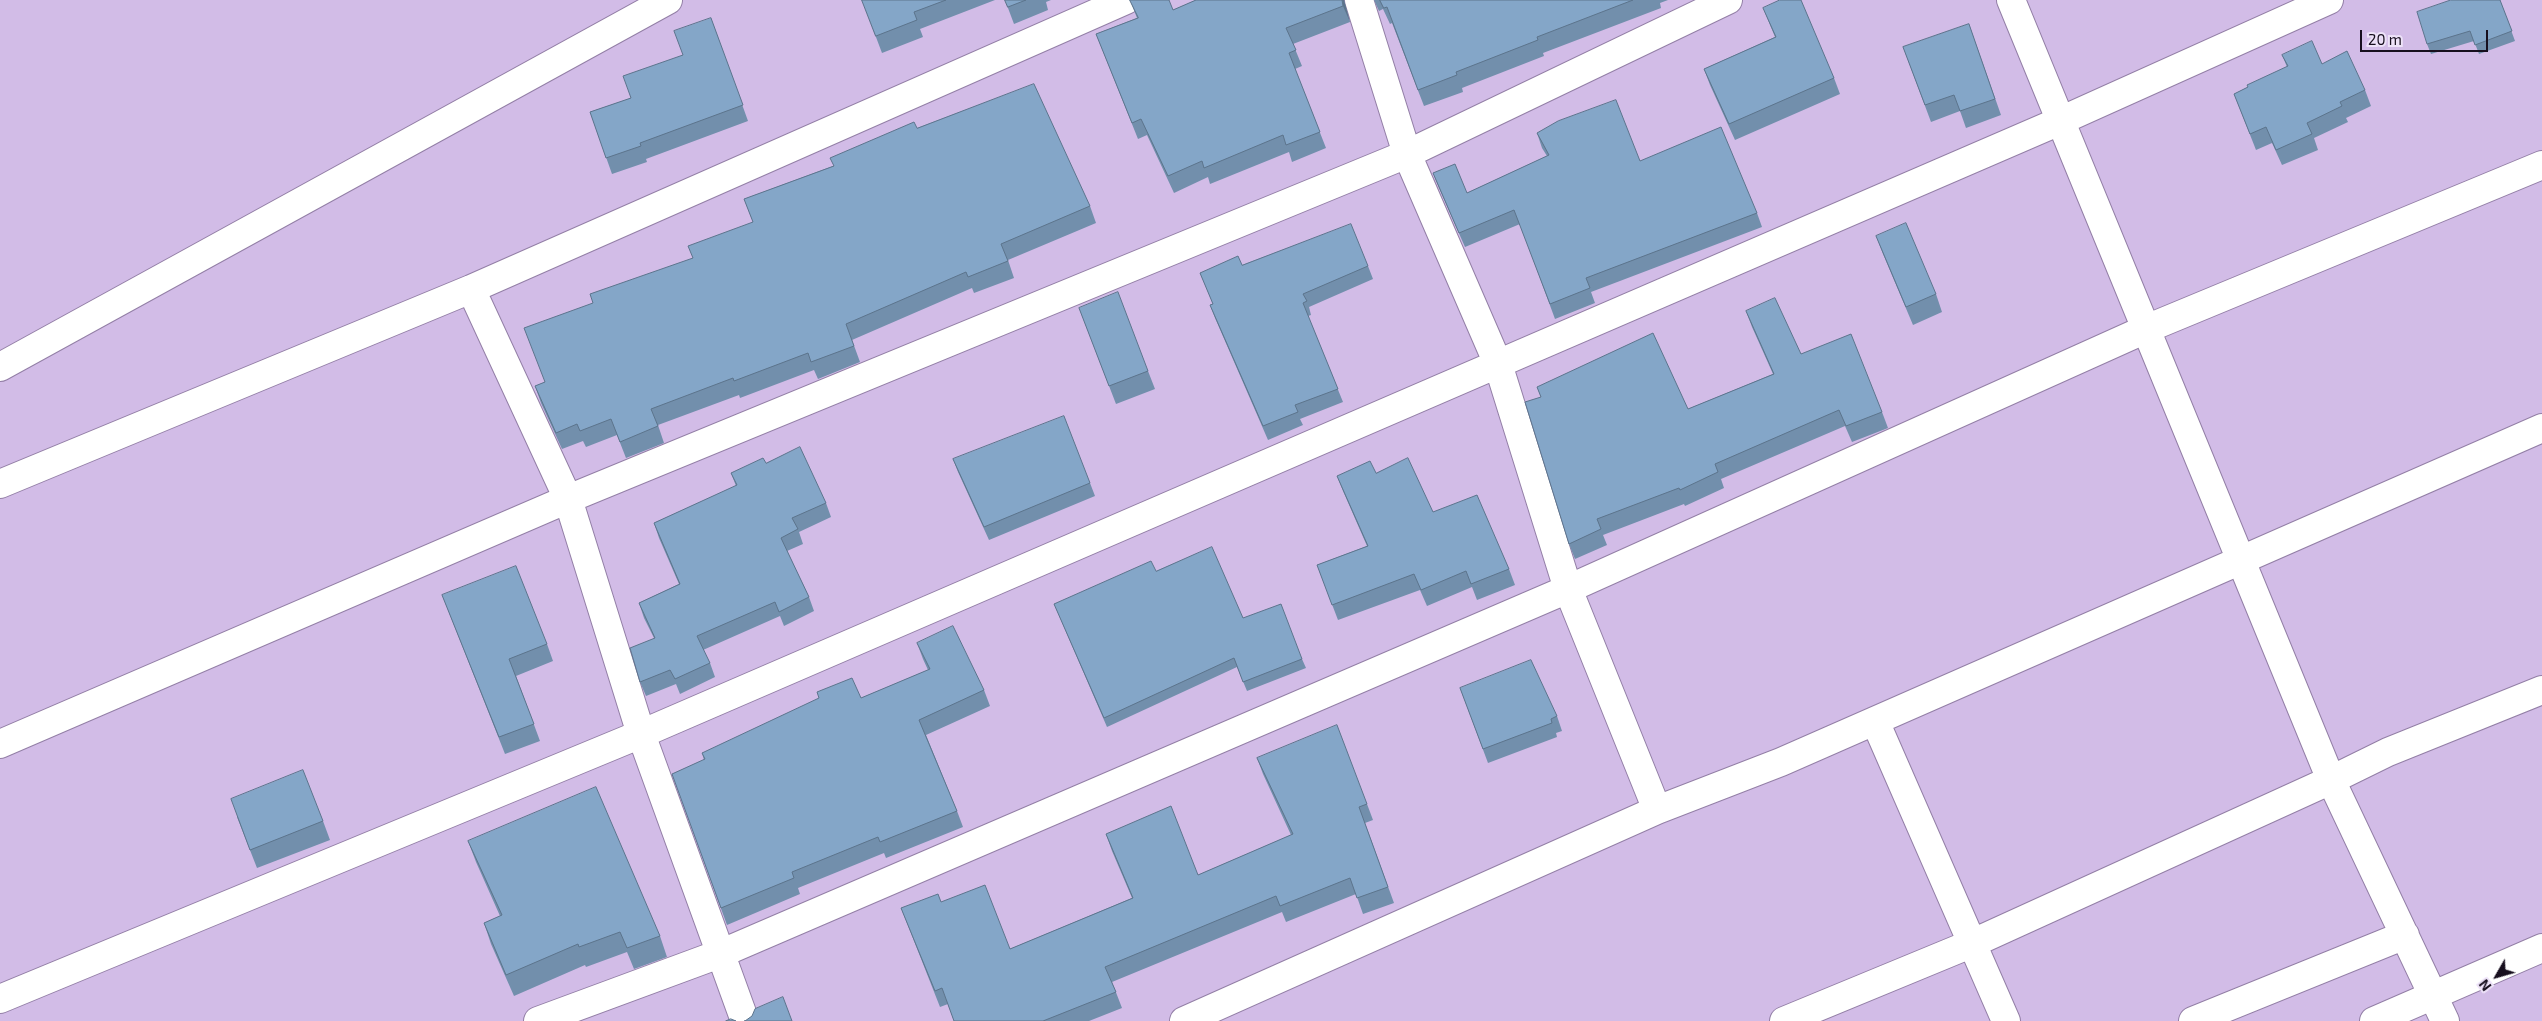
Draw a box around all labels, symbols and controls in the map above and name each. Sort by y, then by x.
scale bar [2362,20,2490,52]
text: 20 m [2368,30,2402,48]
north arrow [2472,951,2522,1001]
text: N [2475,976,2495,995]

